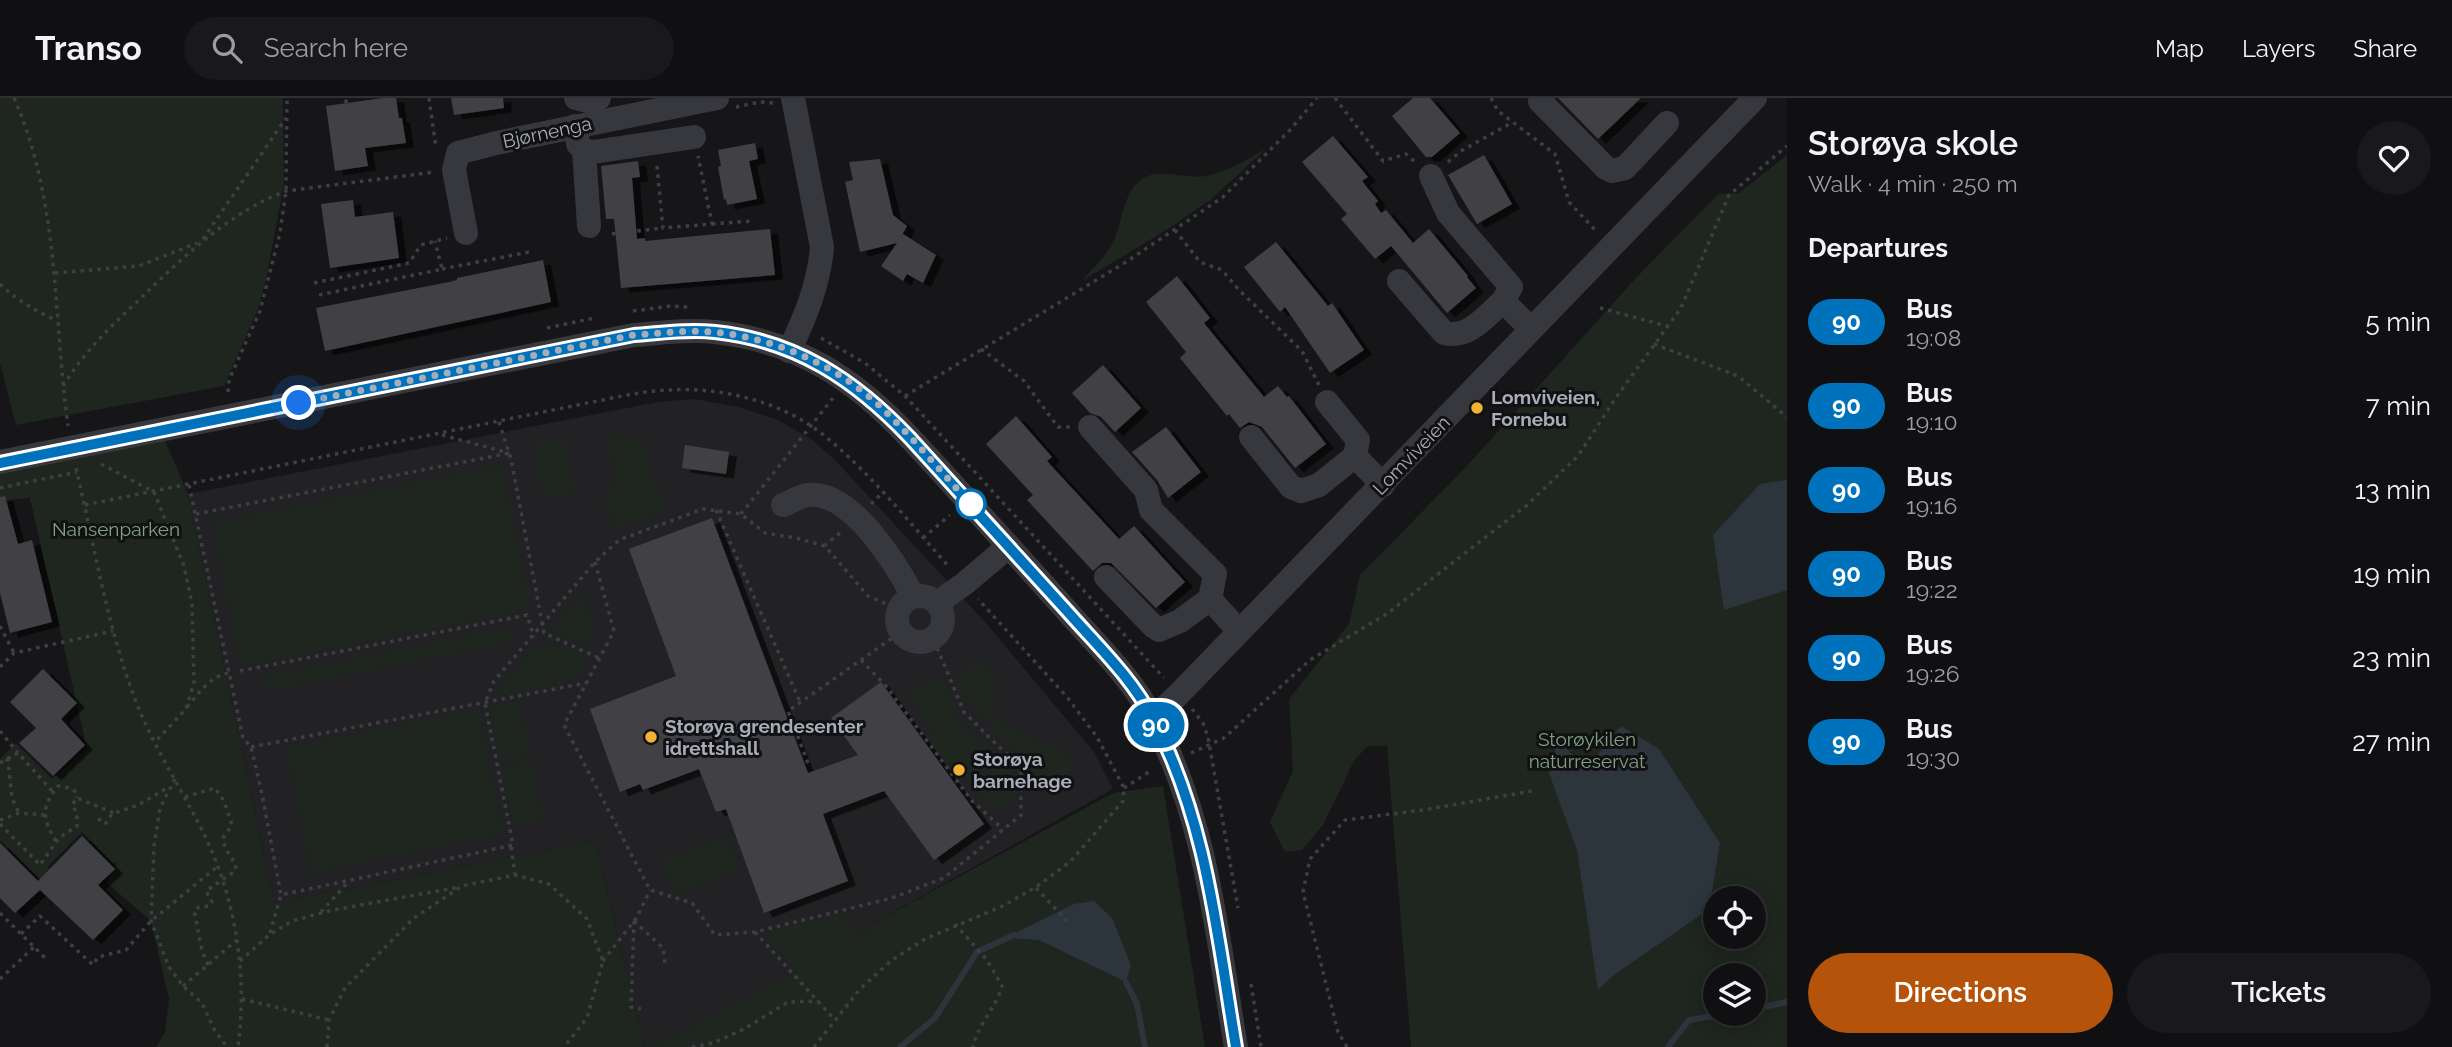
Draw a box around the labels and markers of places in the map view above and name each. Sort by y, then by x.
place label: Lomviveien, Fornebu [1491,386,1600,430]
marker: Lomviveien, Fornebu [1469,400,1485,416]
unlabelled marker [956,489,986,519]
place label: Storøya grendesenter idrettshall [665,715,864,759]
marker: Storøya grendesenter idrettshall [643,729,659,745]
place label: Storøya barnehage [973,748,1072,792]
marker: Storøya barnehage [951,762,967,778]

